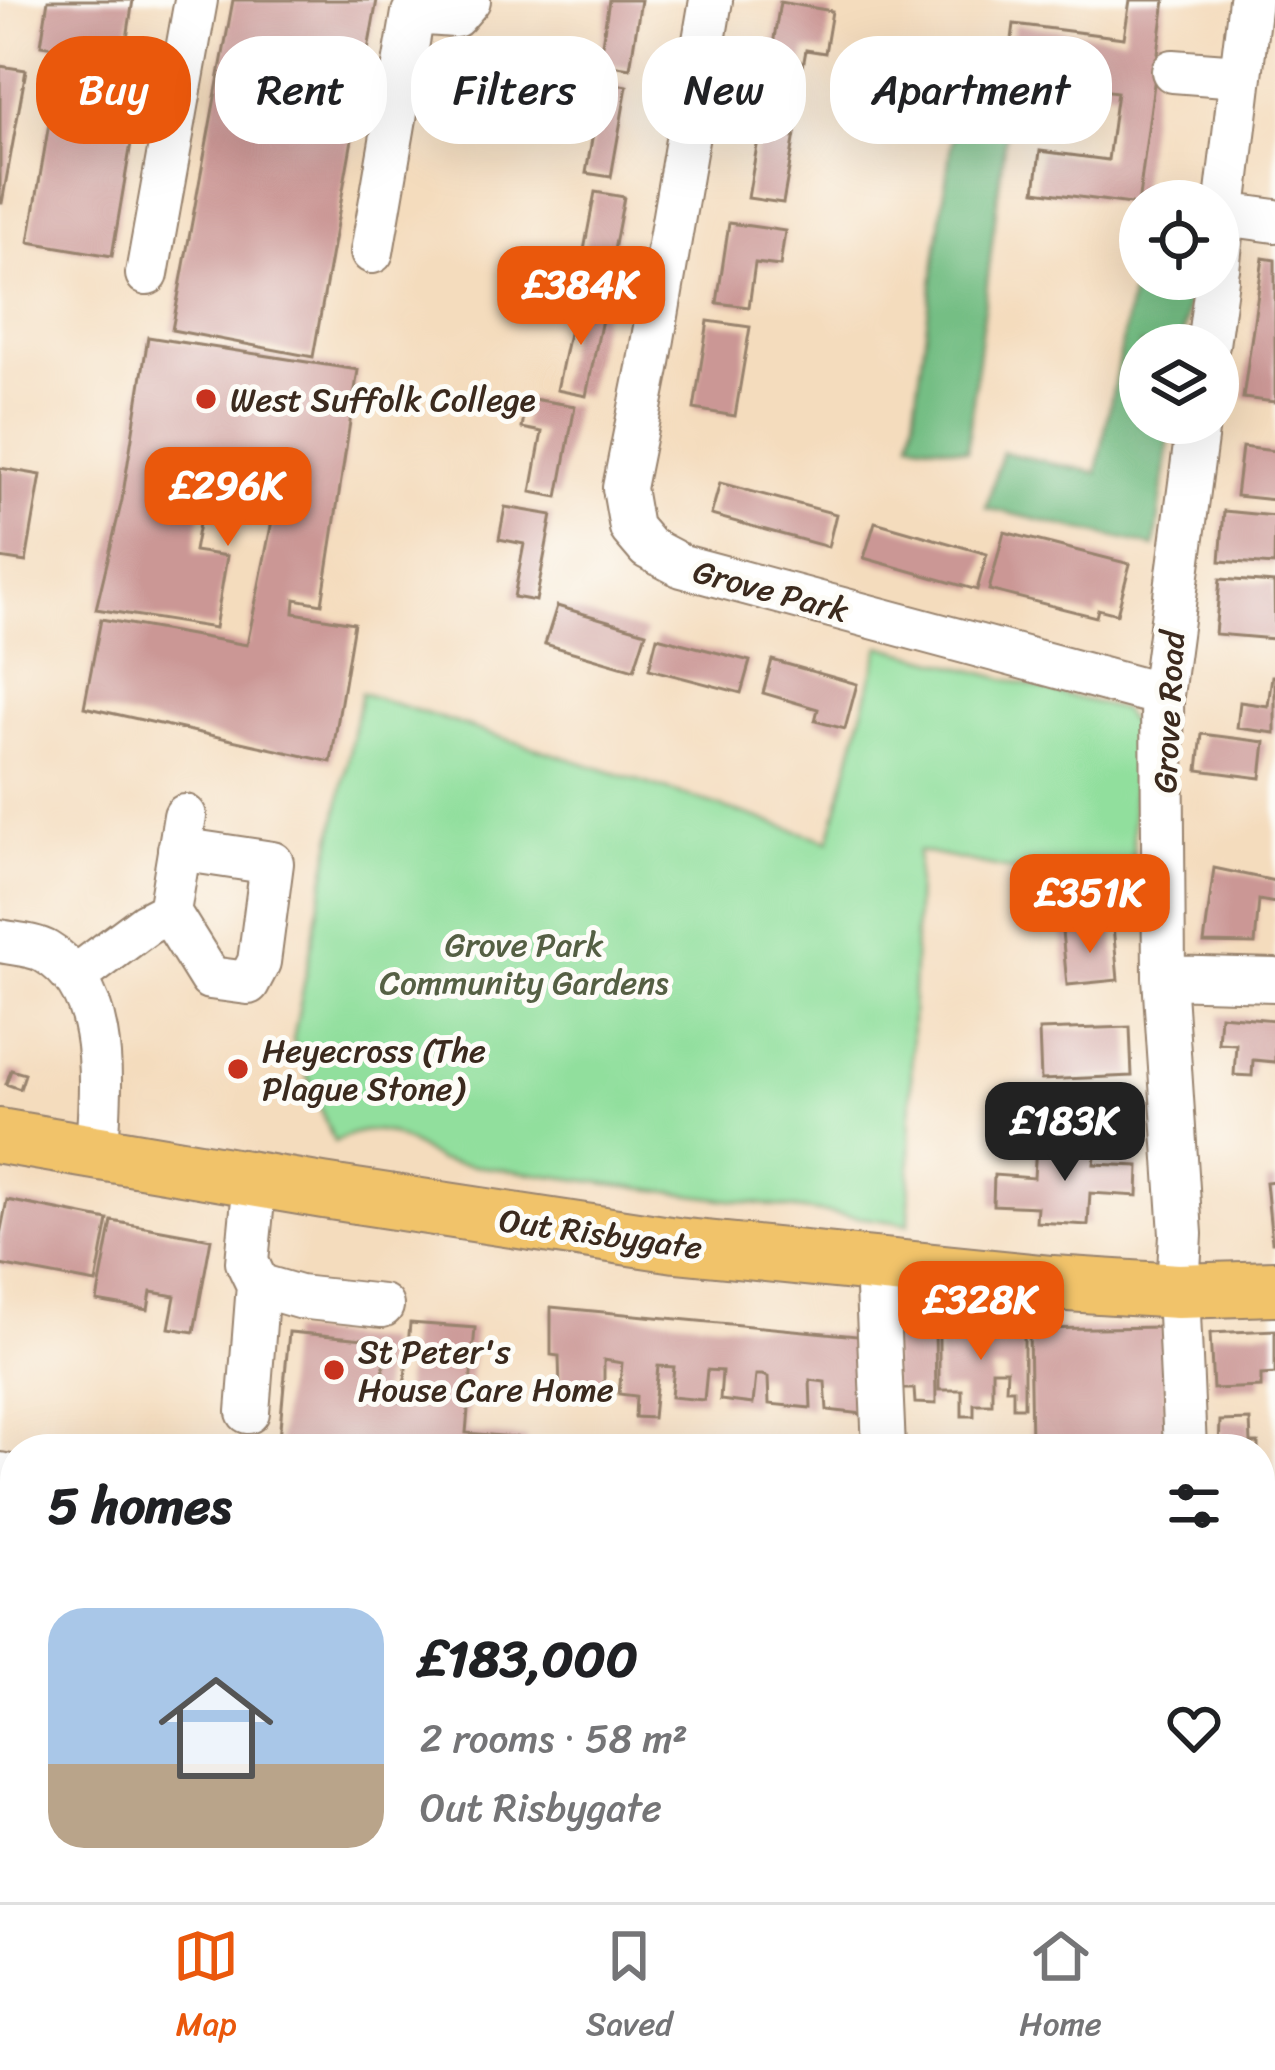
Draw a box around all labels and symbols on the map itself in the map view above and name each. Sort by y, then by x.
pin: £384K [497,246,665,348]
place label: West Suffolk College [230,371,536,429]
marker: West Suffolk College [193,386,219,412]
pin: £296K [144,447,312,549]
street label: Grove Park [687,542,855,640]
street label: Grove Road [1136,627,1202,794]
pin: £351K [1006,854,1174,956]
park label: Grove Park Community Gardens [379,916,669,1012]
place label: Heyecross (The Plague Stone) [262,1022,486,1118]
marker: Heyecross (The Plague Stone) [225,1056,251,1082]
pin: £183K [981,1082,1149,1184]
street label: Out Risbygate [496,1191,706,1277]
pin: £328K [897,1261,1065,1363]
place label: St Peter's House Care Home [358,1323,614,1419]
marker: St Peter's House Care Home [321,1357,347,1383]

